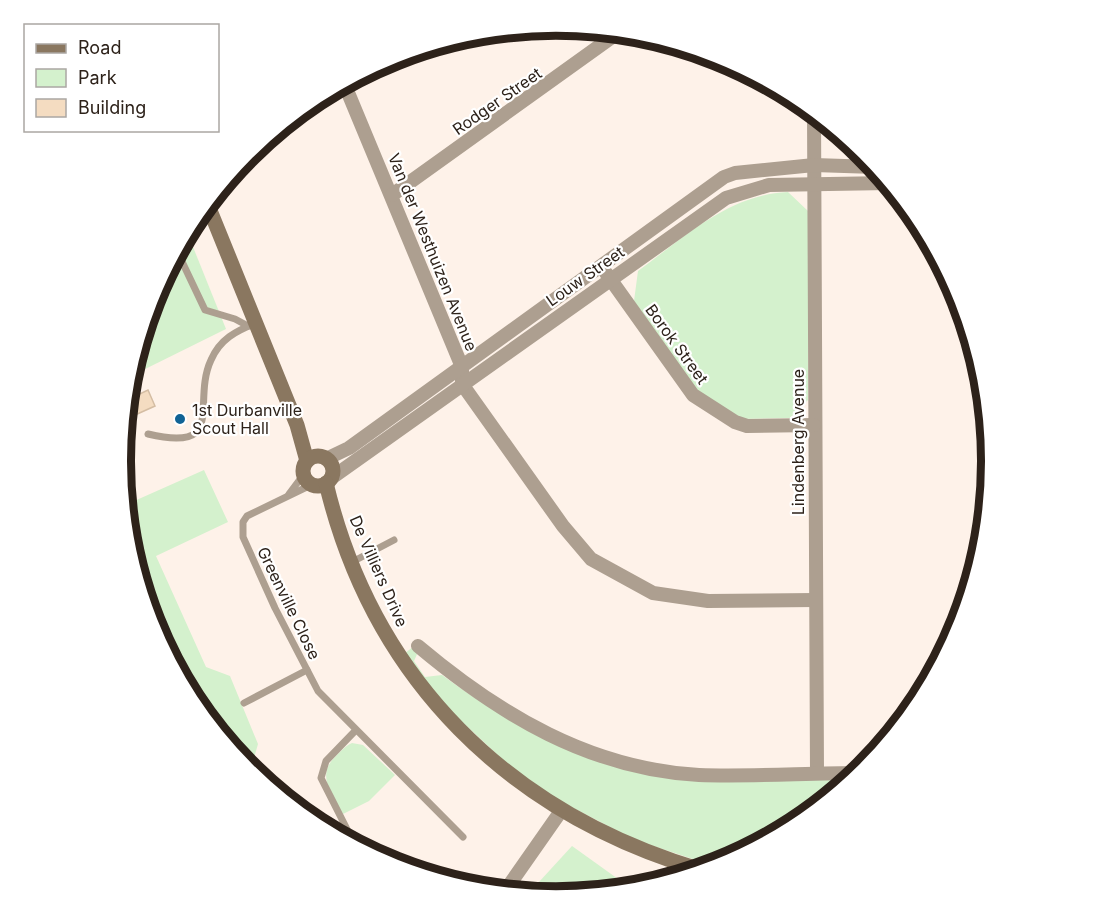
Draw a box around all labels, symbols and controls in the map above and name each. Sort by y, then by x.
legend [24,24,219,132]
text: Road [78,37,121,58]
street label: Rodger Street [449,63,545,139]
text: Park [78,67,117,88]
text: Building [78,97,146,118]
street label: Van der Westhuizen Avenue [384,150,482,354]
street label: Louw Street [542,242,628,310]
street label: Borok Street [641,300,713,388]
street label: Lindenberg Avenue [788,369,808,515]
place label: 1st Durbanville Scout Hall [192,400,302,438]
marker: 1st Durbanville Scout Hall [173,412,187,426]
street label: De Villiers Drive [345,512,413,630]
street label: Greenville Close [253,543,325,663]

